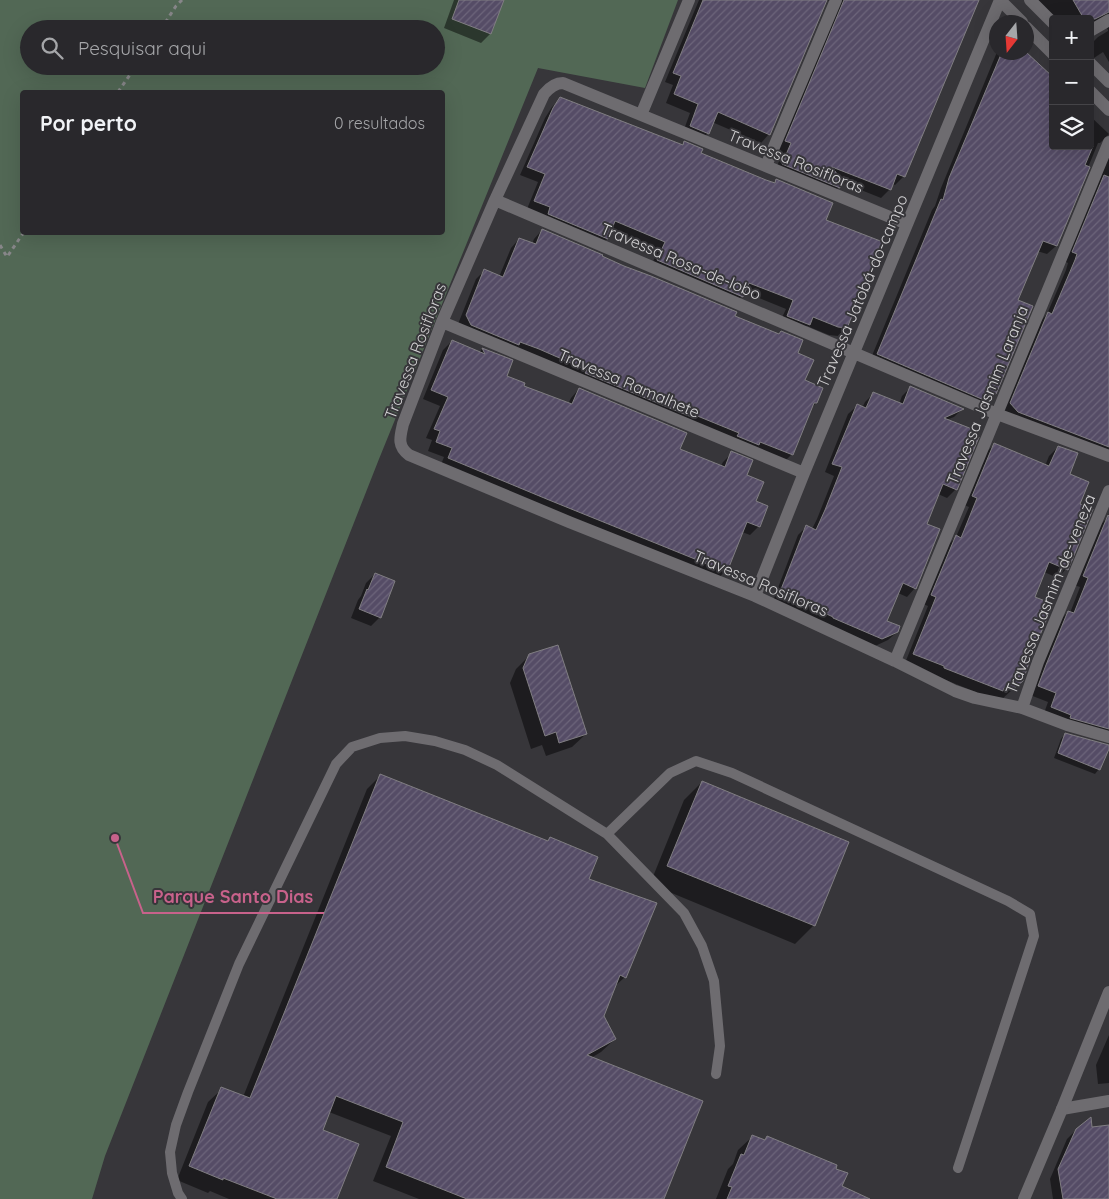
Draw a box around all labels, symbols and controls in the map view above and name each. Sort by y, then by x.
north arrow [989,15,1034,60]
map controls [1049,15,1094,150]
button: + [1049,15,1094,60]
search box [20,20,445,75]
icon: search [38,34,66,62]
text: Pesquisar aqui [78,36,206,60]
button: − [1049,60,1094,105]
button: layers [1049,105,1094,150]
text: Por perto [40,110,137,136]
text: 0 resultados [334,113,425,133]
street label: Travessa Rosifloras [725,125,867,197]
street label: Travessa Jatobá-do-campo [812,191,912,391]
street label: Travessa Rosa-de-lobo [598,218,764,304]
street label: Travessa Rosifloras [380,280,450,422]
street label: Travessa Jasmim Laranja [942,303,1032,487]
street label: Travessa Ramalhete [555,344,703,422]
street label: Travessa Jasmim-de-veneza [1001,491,1099,697]
street label: Travessa Rosifloras [691,546,831,620]
callout: Parque Santo Dias [143,880,324,913]
text: Parque Santo Dias [153,885,314,908]

